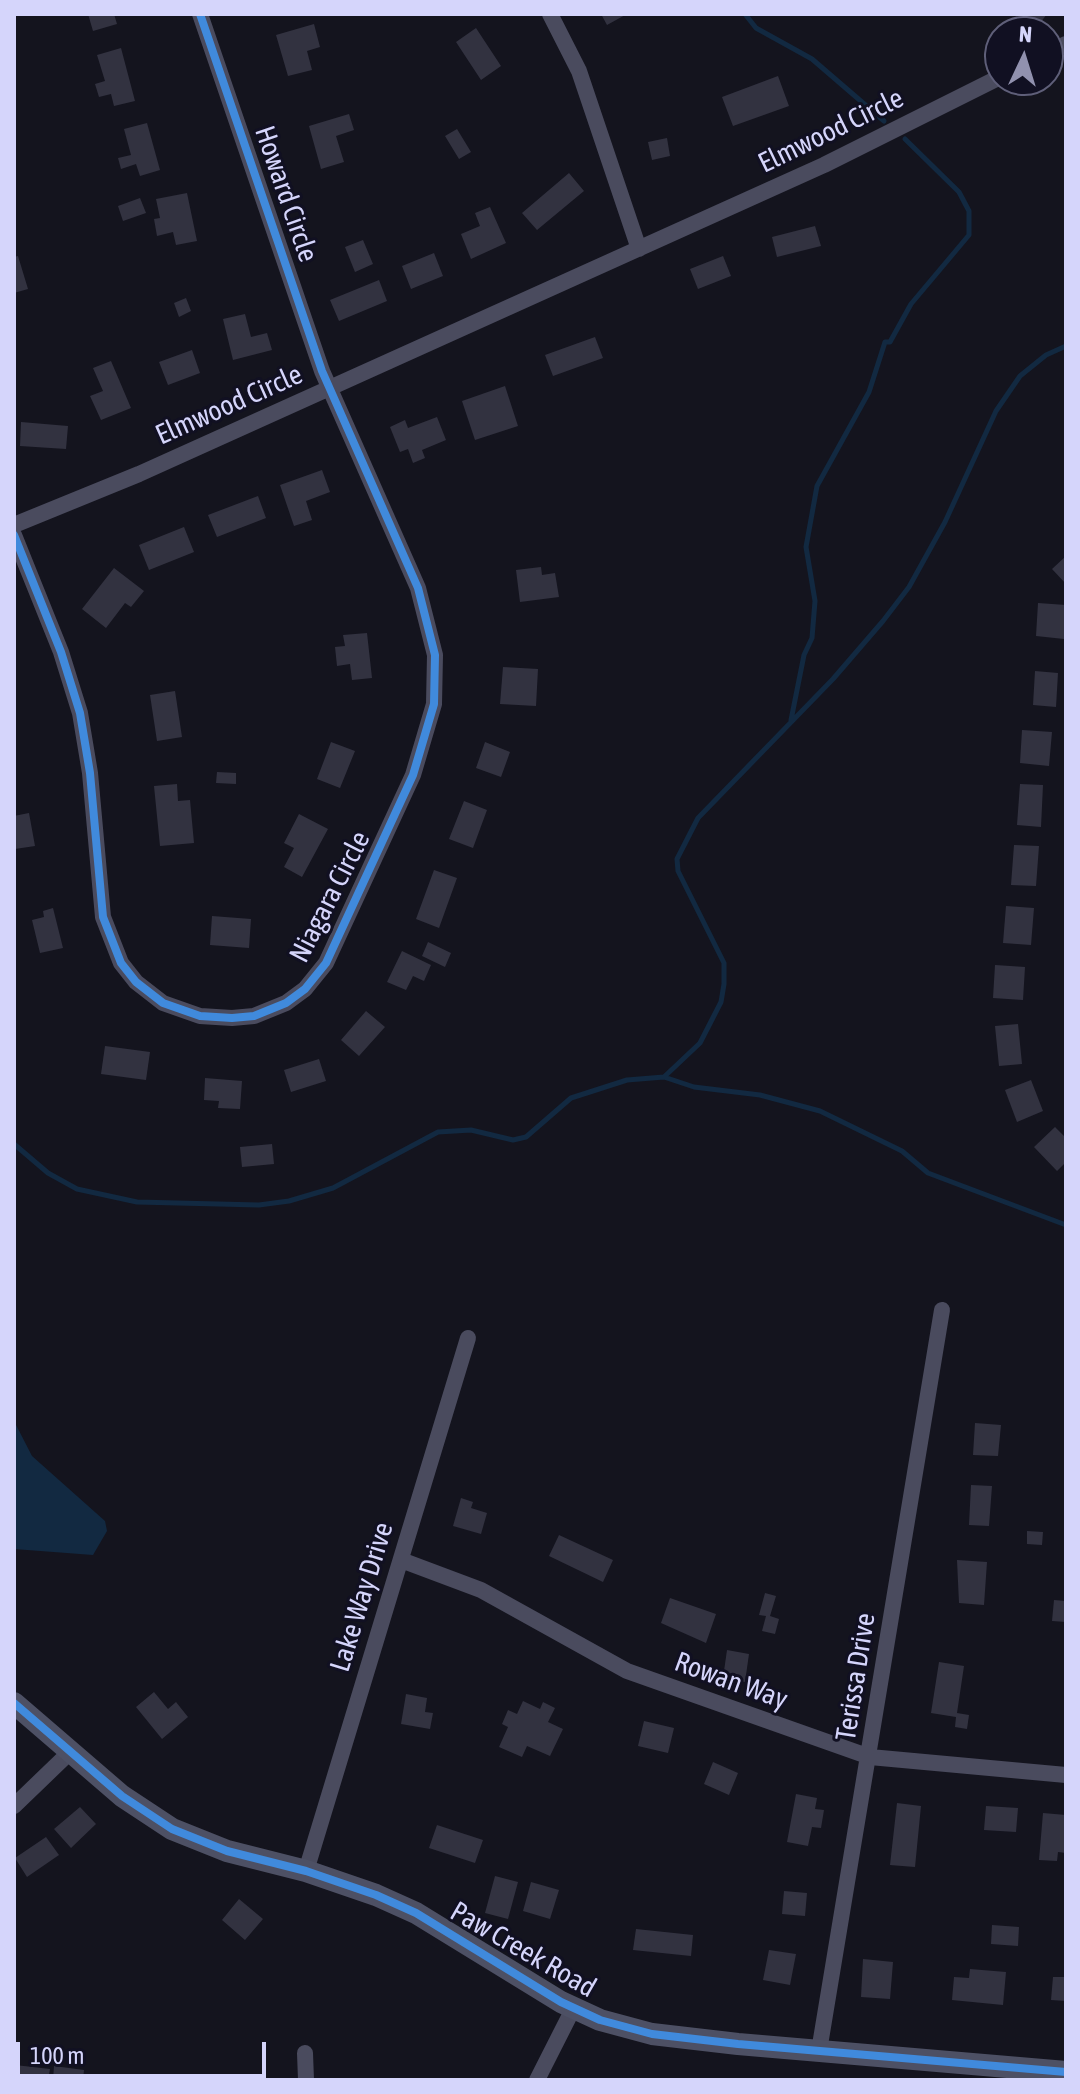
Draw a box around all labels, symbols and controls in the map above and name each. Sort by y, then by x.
north arrow [984,16,1064,96]
text: N [1018,21,1033,47]
street label: Elmwood Circle [753,82,909,180]
street label: Howard Circle [247,122,325,266]
street label: Elmwood Circle [151,358,307,452]
street label: Niagara Circle [283,826,377,968]
street label: Lake Way Drive [323,1518,401,1676]
street label: Terissa Drive [829,1611,883,1743]
street label: Rowan Way [670,1645,792,1717]
street label: Paw Creek Road [444,1895,602,2005]
scale bar [20,2026,270,2076]
text: 100 m [30,2042,84,2069]

